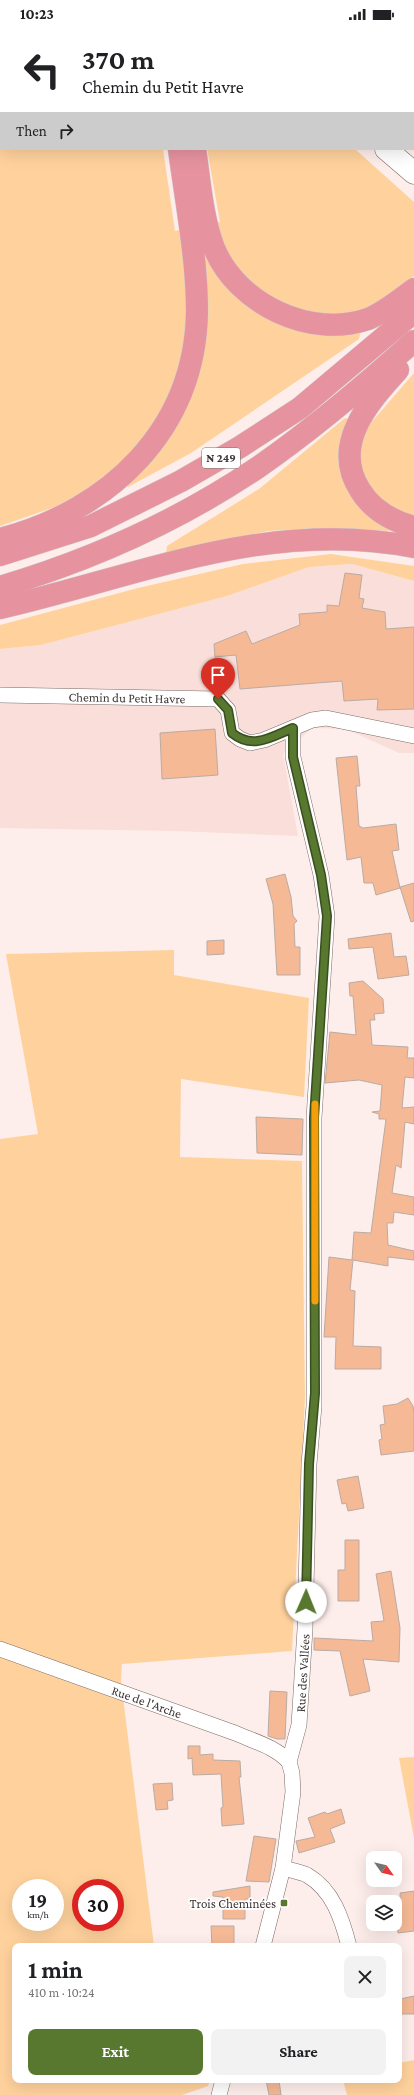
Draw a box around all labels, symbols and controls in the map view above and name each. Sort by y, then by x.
text: 10:23 [20,6,54,22]
icon: left [16,44,68,96]
text: 370 m [82,44,155,75]
text: Chemin du Petit Havre [82,77,244,97]
icon: right [55,120,77,142]
text: Then [16,123,47,139]
road number: N 249 [202,448,240,468]
pin [201,658,235,699]
icon: arrive [207,664,229,686]
street label: Chemin du Petit Havre [68,689,186,706]
position arrow [285,1581,327,1623]
street label: Rue des Vallées [292,1633,312,1713]
street label: Rue de l'Arche [110,1682,184,1721]
north arrow [366,1851,402,1887]
map controls [366,1851,402,1931]
speed limit sign: 30 [72,1879,124,1931]
text: 19 [29,1889,47,1911]
button: layers [366,1895,402,1931]
place label: Trois Cheminées [189,1896,276,1911]
marker: Trois Cheminées [279,1898,289,1908]
text: km/h [27,1909,49,1920]
text: 1 min [28,1956,83,1983]
button: close [344,1956,386,1998]
text: 410 m · 10:24 [28,1985,95,2000]
button: Exit [28,2029,203,2075]
button: Share [211,2029,386,2075]

